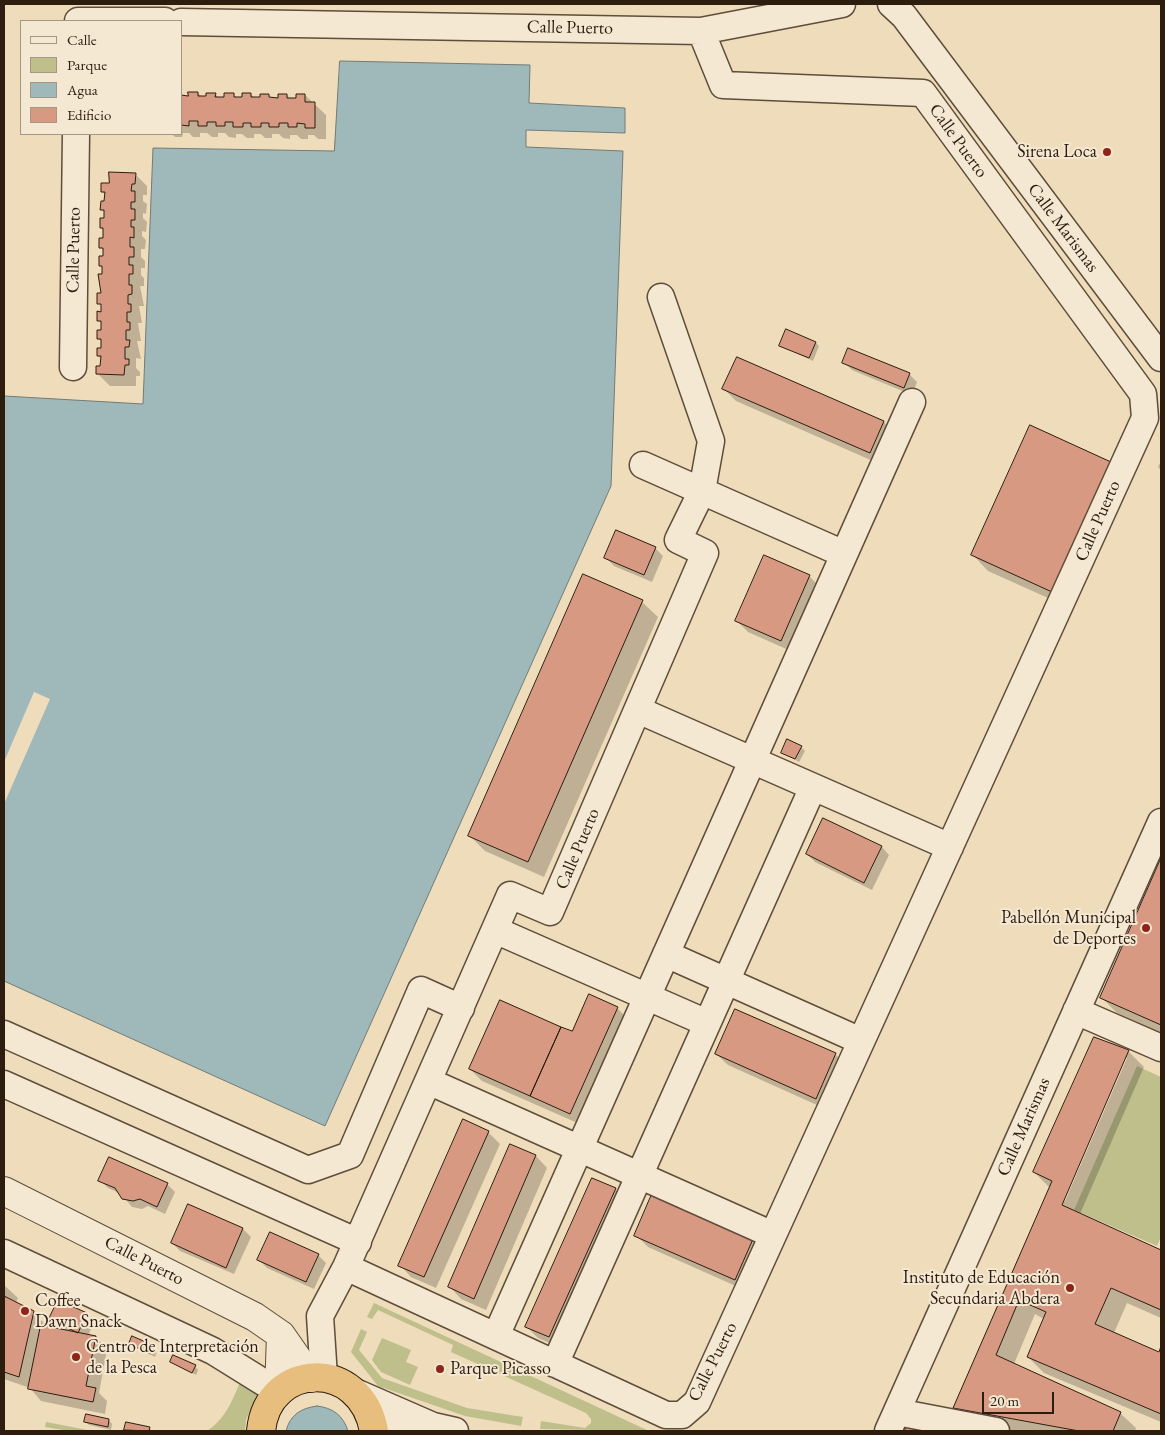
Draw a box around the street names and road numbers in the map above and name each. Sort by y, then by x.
street label: Calle Puerto [527,16,613,40]
street label: Calle Puerto [924,100,992,182]
street label: Calle Marismas [1023,179,1103,277]
street label: Calle Puerto [62,207,86,293]
street label: Calle Puerto [1071,477,1125,565]
street label: Calle Puerto [551,805,605,893]
street label: Calle Marismas [993,1074,1055,1180]
street label: Calle Puerto [101,1232,187,1290]
street label: Calle Puerto [684,1319,742,1405]

